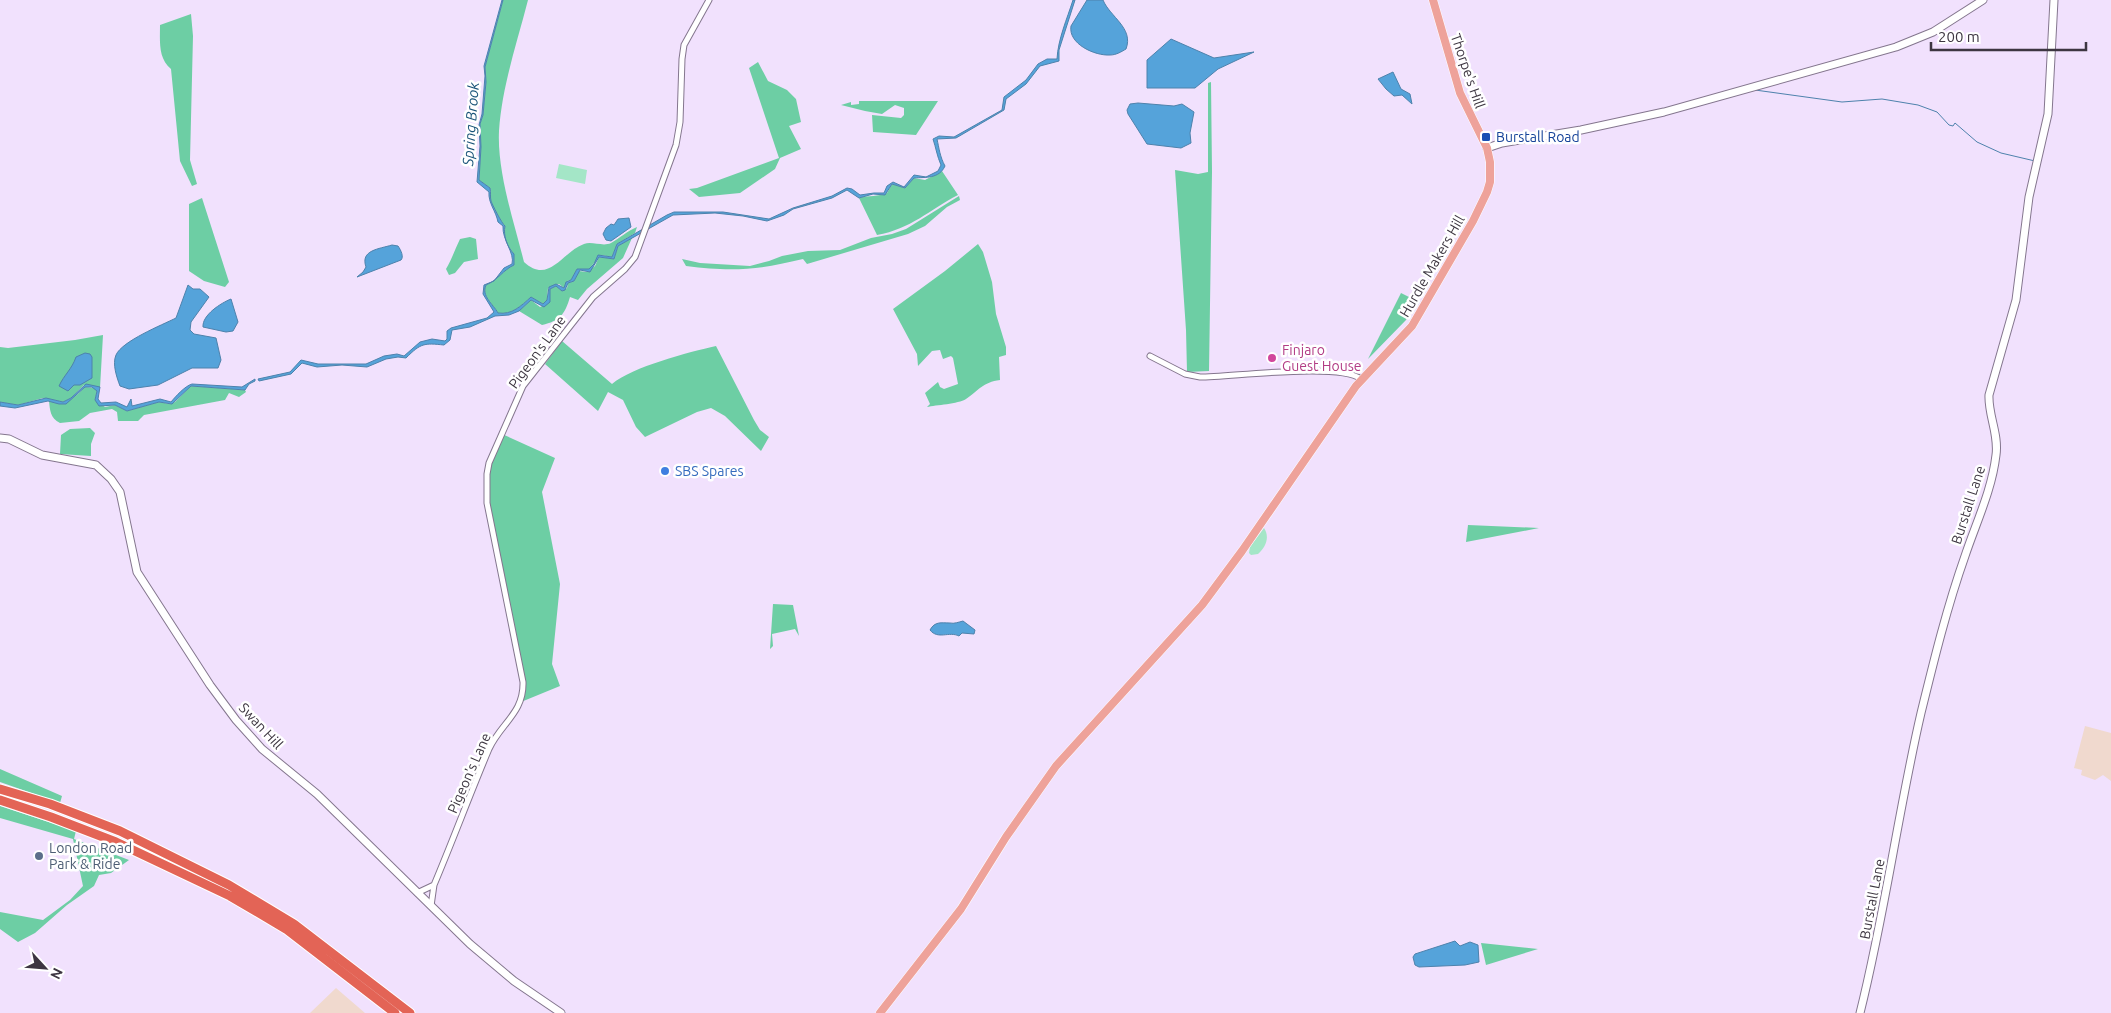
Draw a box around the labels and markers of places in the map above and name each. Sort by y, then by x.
place label: Burstall Road [1496,129,1580,145]
marker: Burstall Road [1480,131,1492,143]
place label: Finjaro Guest House [1282,342,1362,374]
marker: Finjaro Guest House [1266,352,1278,364]
place label: SBS Spares [675,463,744,479]
marker: SBS Spares [659,465,671,477]
place label: London Road Park & Ride [49,840,132,872]
marker: London Road Park & Ride [33,850,45,862]

